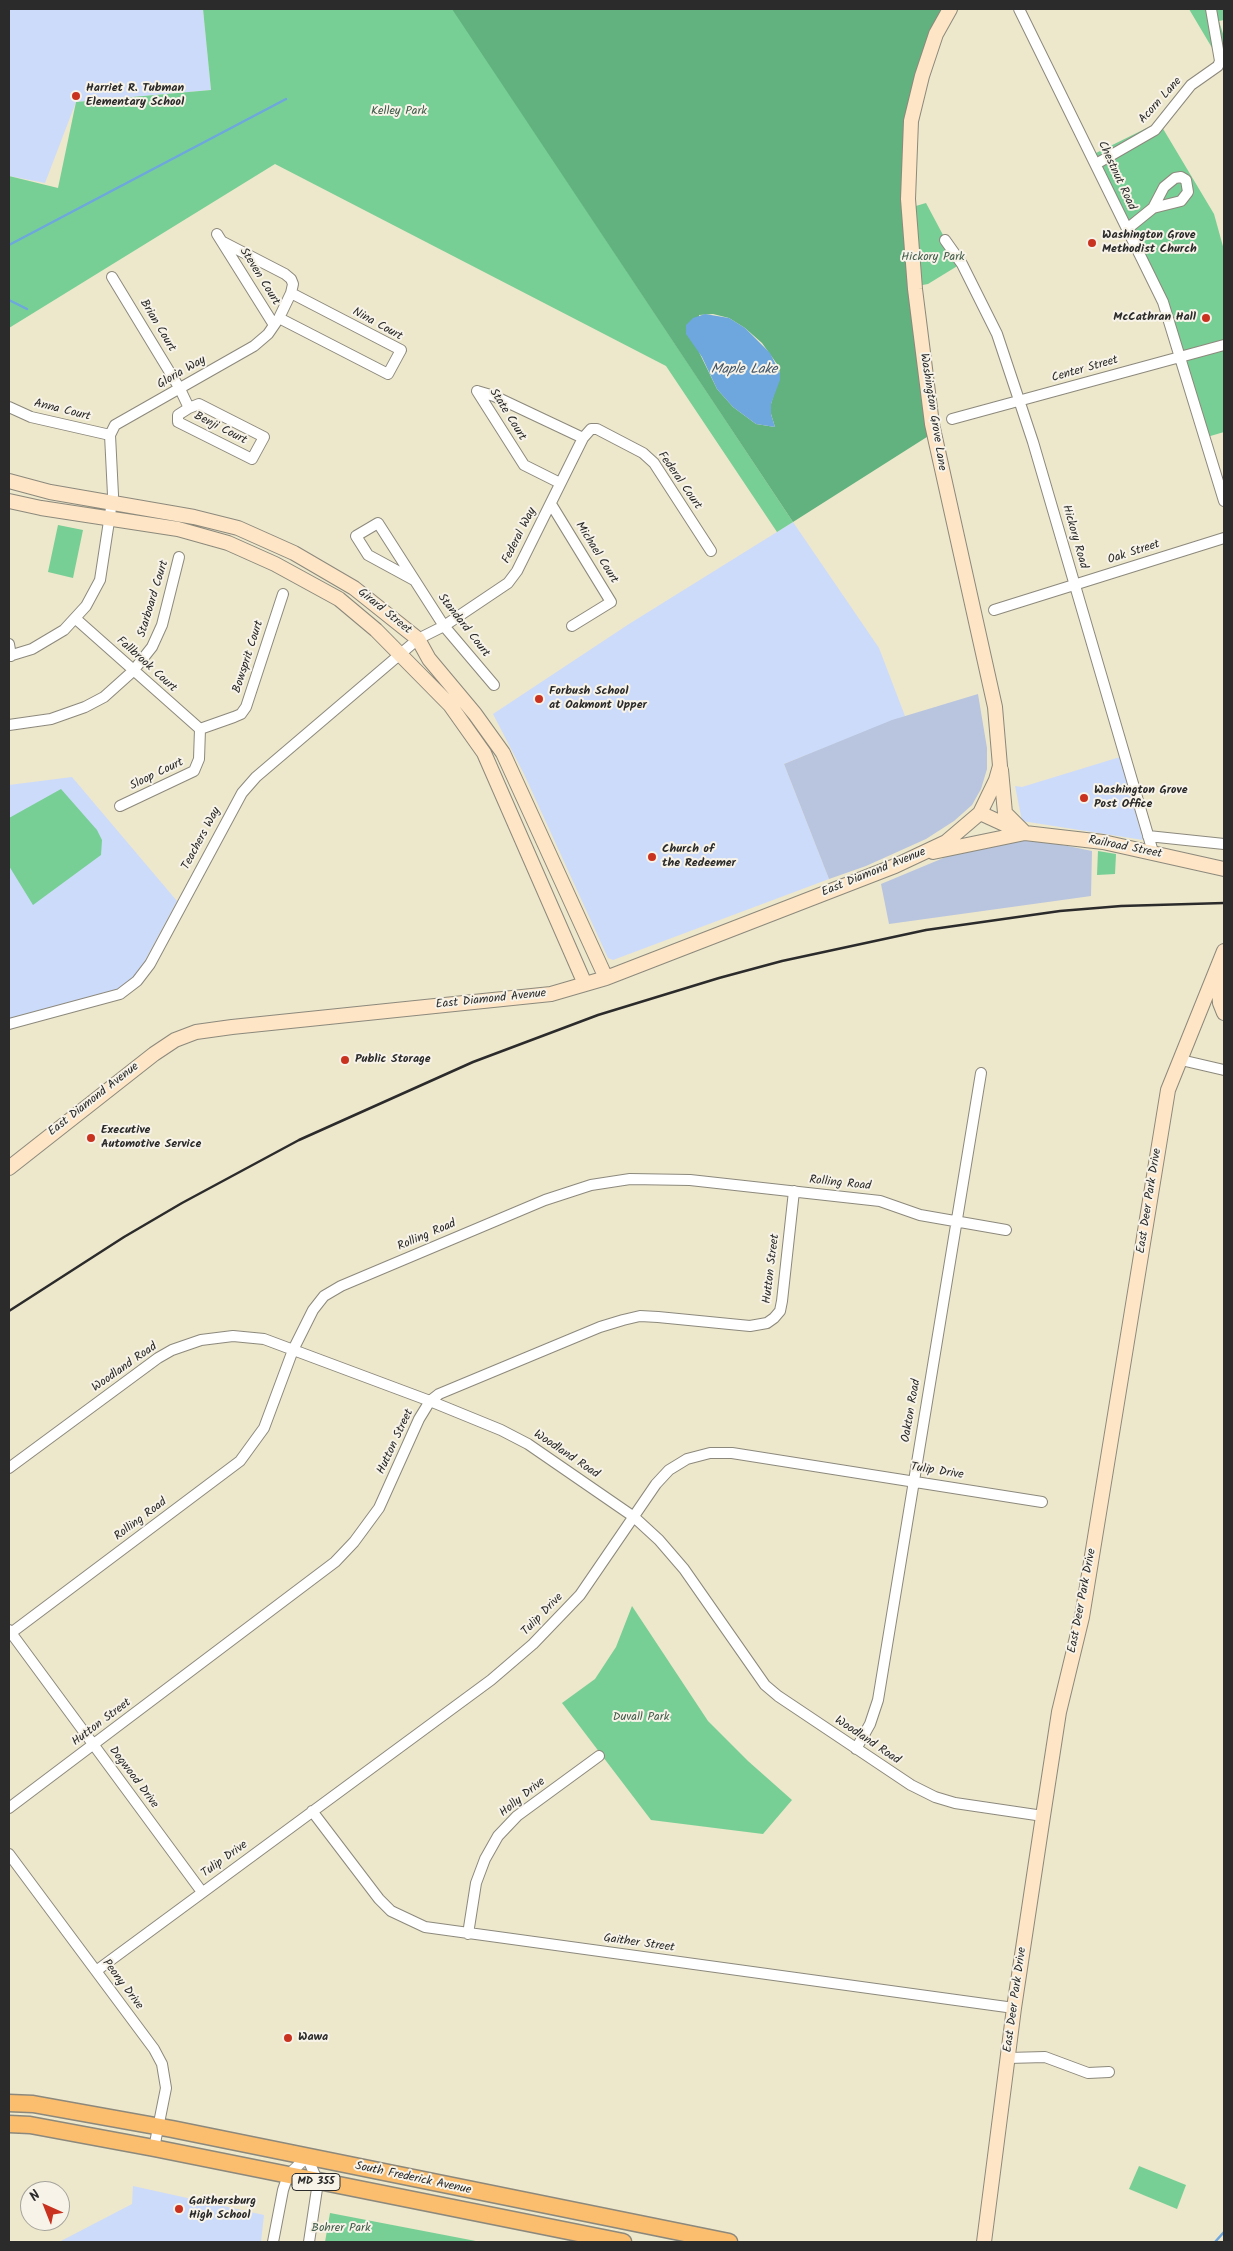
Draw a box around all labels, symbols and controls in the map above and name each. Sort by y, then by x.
street label: Acorn Lane [1137,75,1185,127]
place label: Harriet R. Tubman Elementary School [86,82,184,110]
marker: Harriet R. Tubman Elementary School [70,90,82,102]
park label: Kelley Park [371,105,427,119]
street label: Chestnut Road [1094,139,1138,213]
place label: Washington Grove Methodist Church [1102,229,1197,257]
marker: Washington Grove Methodist Church [1086,237,1098,249]
street label: Steven Court [236,246,282,308]
park label: Hickory Park [901,251,965,265]
street label: Brian Court [136,297,178,355]
street label: Nina Court [350,305,404,345]
place label: McCathran Hall [1113,311,1196,325]
marker: McCathran Hall [1200,312,1212,324]
street label: Washington Grove Lane [916,352,948,472]
street label: Gloria Way [155,353,209,393]
street label: Center Street [1050,354,1120,386]
water label: Maple Lake [711,363,777,379]
street label: State Court [485,386,529,444]
street label: Anna Court [32,397,92,425]
street label: Benji Court [191,410,249,448]
street label: Federal Court [654,449,704,513]
street label: Hickory Road [1058,503,1090,571]
street label: Federal Way [500,506,540,566]
street label: Michael Court [571,520,621,586]
street label: Oak Street [1106,538,1162,568]
street label: Starboard Court [135,559,173,639]
street label: Girard Street [354,586,414,638]
street label: Standard Court [434,591,492,661]
street label: Bowsprit Court [231,619,267,695]
street label: Fallbrook Court [113,634,179,696]
place label: Forbush School at Oakmont Upper [549,685,647,713]
marker: Forbush School at Oakmont Upper [533,693,545,705]
street label: Sloop Court [128,756,186,794]
place label: Washington Grove Post Office [1094,784,1187,812]
marker: Washington Grove Post Office [1078,792,1090,804]
street label: Teachers Way [179,805,225,873]
street label: Railroad Street [1087,834,1163,862]
place label: Church of the Redeemer [662,843,736,871]
street label: East Diamond Avenue [820,846,928,900]
marker: Church of the Redeemer [646,851,658,863]
street label: East Diamond Avenue [435,987,547,1013]
place label: Public Storage [355,1053,431,1067]
marker: Public Storage [339,1054,351,1066]
street label: East Diamond Avenue [46,1060,142,1140]
place label: Executive Automotive Service [101,1124,201,1152]
marker: Executive Automotive Service [85,1132,97,1144]
street label: East Deer Park Drive [1135,1147,1165,1255]
street label: Rolling Road [808,1174,872,1194]
street label: Rolling Road [396,1217,458,1255]
street label: Hutton Street [761,1233,783,1305]
street label: Woodland Road [90,1340,160,1396]
street label: Oakton Road [899,1378,925,1444]
street label: Hutton Street [375,1407,417,1477]
street label: Woodland Road [530,1428,602,1482]
street label: Tulip Drive [909,1461,965,1483]
street label: Rolling Road [112,1496,170,1544]
street label: East Deer Park Drive [1066,1548,1100,1654]
street label: Tulip Drive [519,1591,567,1639]
street label: Hutton Street [70,1696,134,1750]
park label: Duvall Park [613,1711,669,1725]
street label: Woodland Road [831,1714,903,1768]
street label: Dogwood Drive [105,1744,161,1812]
street label: Holly Drive [497,1775,549,1821]
street label: Tulip Drive [199,1838,251,1882]
street label: Gaither Street [603,1932,675,1956]
street label: East Deer Park Drive [1001,1946,1031,2054]
street label: Peony Drive [98,1957,146,2013]
place label: Wawa [298,2031,328,2045]
marker: Wawa [282,2032,294,2044]
street label: South Frederick Avenue [354,2160,472,2198]
road number: MD 355 [292,2174,340,2190]
north arrow [20,2181,70,2231]
text: N [24,2185,46,2207]
place label: Gaithersburg High School [189,2195,256,2223]
marker: Gaithersburg High School [173,2203,185,2215]
park label: Bohrer Park [311,2222,371,2236]

